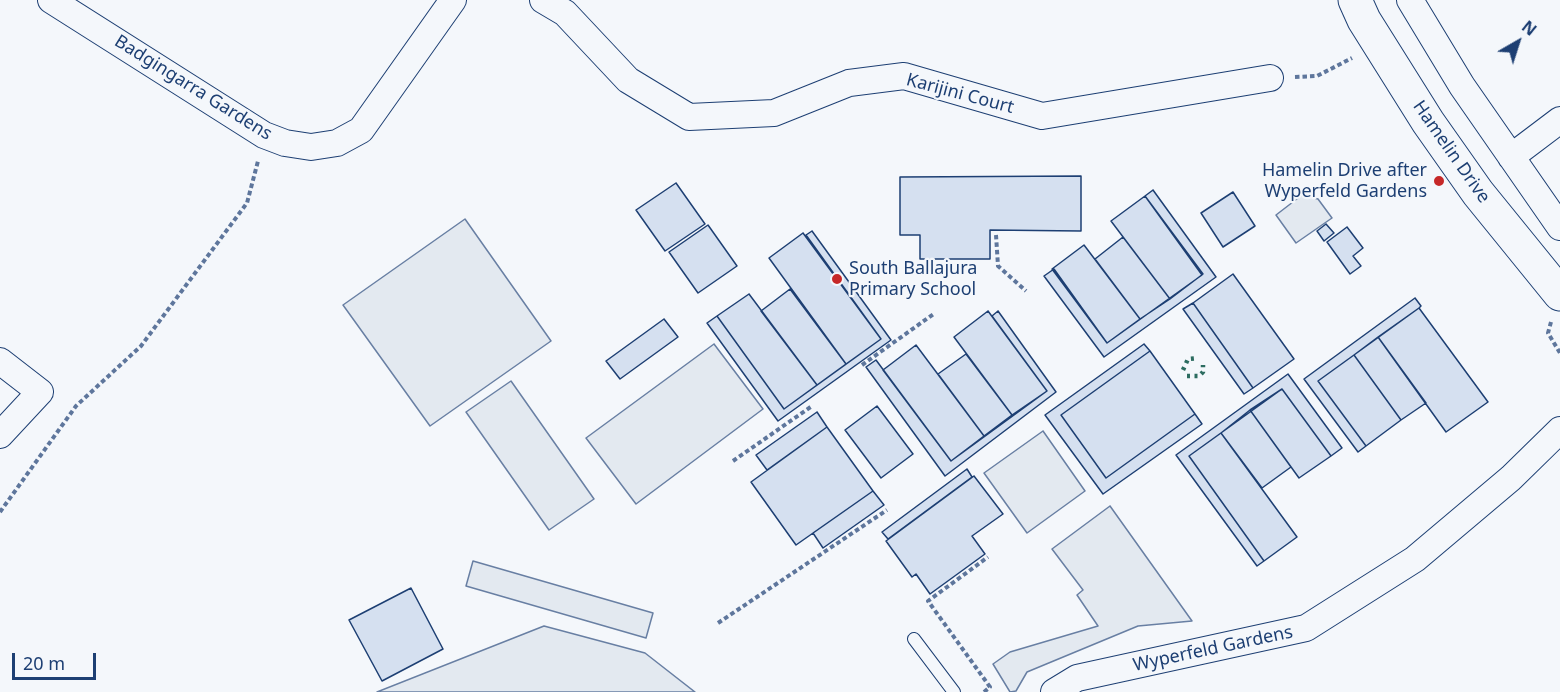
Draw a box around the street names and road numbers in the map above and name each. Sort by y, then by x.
street label: Badgingarra Gardens [110,31,276,145]
street label: Karijini Court [904,69,1016,119]
street label: Hamelin Drive [1408,97,1494,207]
street label: Wyperfeld Gardens [1131,622,1295,676]

